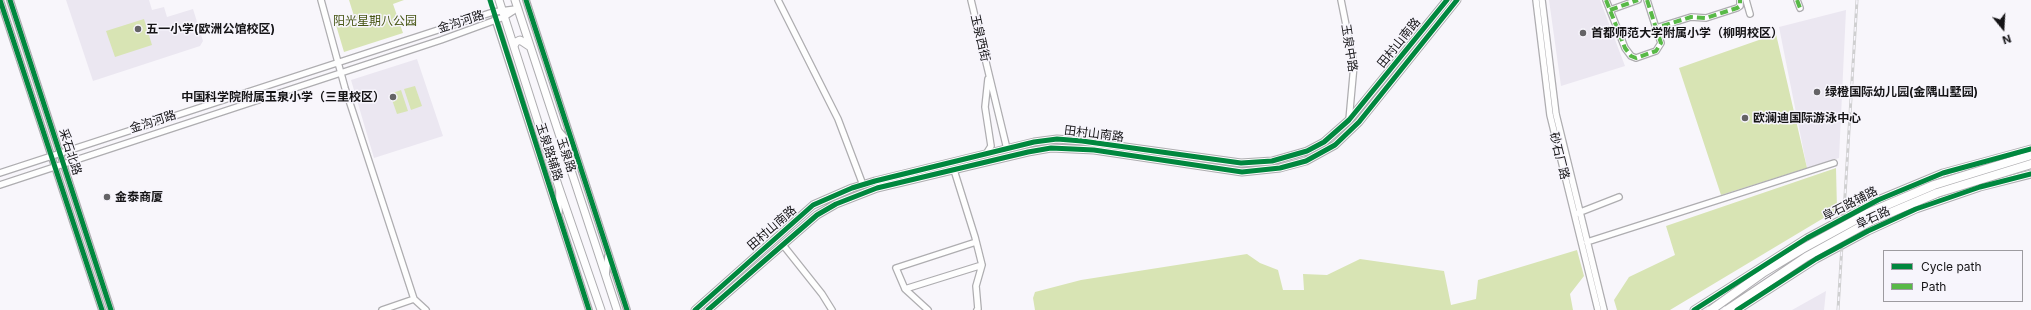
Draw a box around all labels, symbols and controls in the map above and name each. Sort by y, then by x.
street label: 金沟河路 [436,8,486,36]
north arrow [1983,8,2023,48]
street label: 玉泉西街 [968,13,992,63]
park label: 阳光星期八公园 [333,14,417,28]
street label: 田村山南路 [1375,15,1423,71]
place label: 五一小学(欧洲公馆校区) [146,22,275,36]
street label: 玉泉中路 [1338,23,1360,73]
marker: 五一小学(欧洲公馆校区) [133,24,143,34]
place label: 首都师范大学附属小学（柳明校区） [1591,26,1783,40]
marker: 首都师范大学附属小学（柳明校区） [1578,28,1588,38]
text: N [2001,31,2013,47]
place label: 绿橙国际幼儿园(金隅山墅园) [1825,85,1978,99]
marker: 绿橙国际幼儿园(金隅山墅园) [1812,87,1822,97]
place label: 中国科学院附属玉泉小学（三里校区） [181,90,385,104]
marker: 中国科学院附属玉泉小学（三里校区） [388,92,398,102]
street label: 金沟河路 [128,108,178,136]
place label: 欧澜迪国际游泳中心 [1753,111,1861,125]
marker: 欧澜迪国际游泳中心 [1740,113,1750,123]
street label: 玉泉路辅路 [533,121,565,183]
street label: 田村山南路 [1063,123,1125,145]
street label: 采石北路 [56,127,84,177]
street label: 砂石厂路 [1546,131,1572,181]
street label: 玉泉路 [554,136,578,174]
street label: 阜石路辅路 [1820,184,1880,224]
place label: 金泰商厦 [115,190,163,204]
marker: 金泰商厦 [102,192,112,202]
street label: 田村山南路 [745,203,799,253]
street label: 阜石路 [1854,204,1892,232]
legend [1883,250,2023,302]
text: Cycle path [1921,259,1982,274]
text: Path [1921,279,1946,294]

